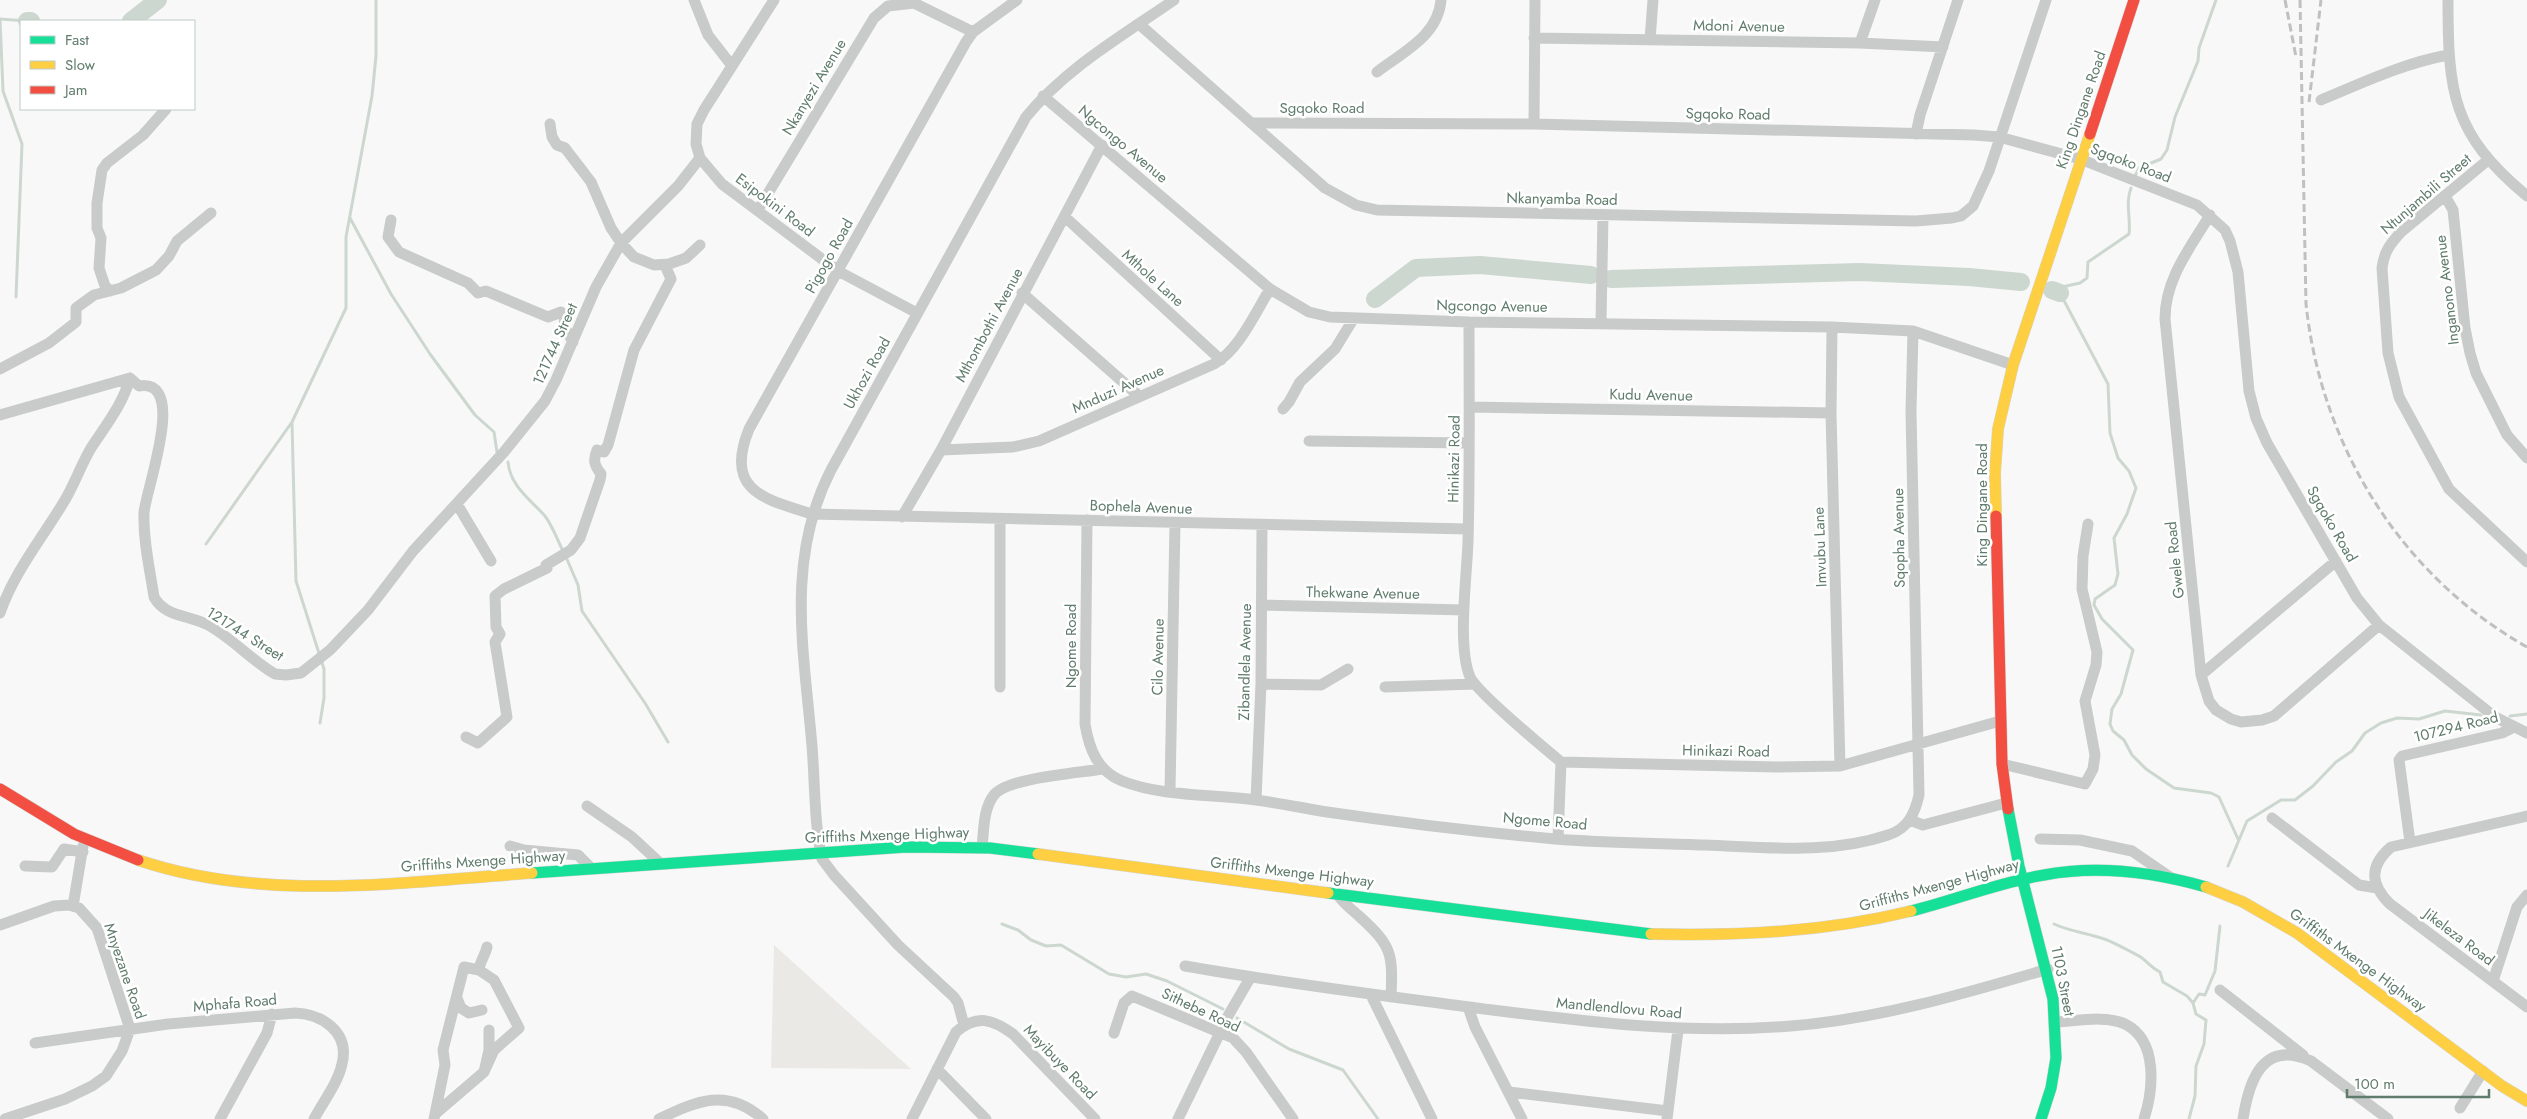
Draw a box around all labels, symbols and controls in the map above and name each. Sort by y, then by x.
street label: Mdoni Avenue [1693,14,1785,38]
legend [20,20,195,110]
text: Fast [65,29,89,51]
street label: Nkanyezi Avenue [776,34,852,139]
street label: King Dingane Road [2050,48,2112,172]
text: Slow [65,54,96,76]
text: Jam [63,79,88,101]
street label: Sgqoko Road [1280,97,1364,119]
street label: Ngcongo Avenue [1073,100,1173,188]
street label: Sgqoko Road [1685,102,1771,126]
street label: Sgqoko Road [2087,138,2175,188]
street label: Ntunjambili Street [2376,148,2476,240]
street label: Esipokini Road [731,168,819,242]
street label: Nkanyamba Road [1506,187,1618,211]
street label: Pigogo Road [799,215,859,297]
street label: Inganono Avenue [2429,233,2465,346]
street label: Mthole Lane [1117,244,1189,312]
street label: Mthombothi Avenue [950,264,1029,386]
street label: Ngcongo Avenue [1436,294,1548,318]
street label: 121744 Street [527,299,583,389]
street label: Ukhozi Road [838,333,896,413]
street label: Mnduzi Avenue [1069,359,1168,419]
street label: Kudu Avenue [1609,383,1693,407]
street label: Hinikazi Road [1442,415,1466,503]
street label: King Dingane Road [1971,443,1993,567]
street label: Sgqoko Road [2301,482,2363,566]
street label: Sqopha Avenue [1887,488,1911,588]
street label: Bophela Avenue [1089,494,1193,520]
street label: Imvubu Lane [1808,506,1832,587]
street label: Gwele Road [2160,520,2190,600]
street label: Thekwane Avenue [1306,581,1420,605]
street label: 121744 Street [202,601,288,667]
street label: Zibandlela Avenue [1233,603,1257,721]
street label: Ngome Road [1060,604,1082,688]
street label: Cilo Avenue [1146,618,1170,696]
street label: 107294 Road [2411,706,2501,748]
street label: Hinikazi Road [1682,739,1770,763]
street label: Ngome Road [1502,806,1588,836]
street label: Griffiths Mxenge Highway [804,821,970,849]
street label: Griffiths Mxenge Highway [400,844,566,878]
street label: Griffiths Mxenge Highway [1209,851,1375,893]
street label: Griffiths Mxenge Highway [1857,853,2022,917]
street label: Jikeleza Road [2417,902,2499,971]
street label: Griffiths Mxenge Highway [2285,903,2431,1018]
street label: Mnyezane Road [98,920,152,1022]
street label: 1103 Street [2045,944,2081,1018]
street label: Sithebe Road [1158,982,1244,1038]
street label: Mphafa Road [192,988,278,1018]
street label: Mandlendlovu Road [1555,992,1683,1024]
street label: Mayibuye Road [1018,1019,1102,1105]
scale bar [2347,1066,2490,1098]
text: 100 m [2354,1073,2395,1095]

